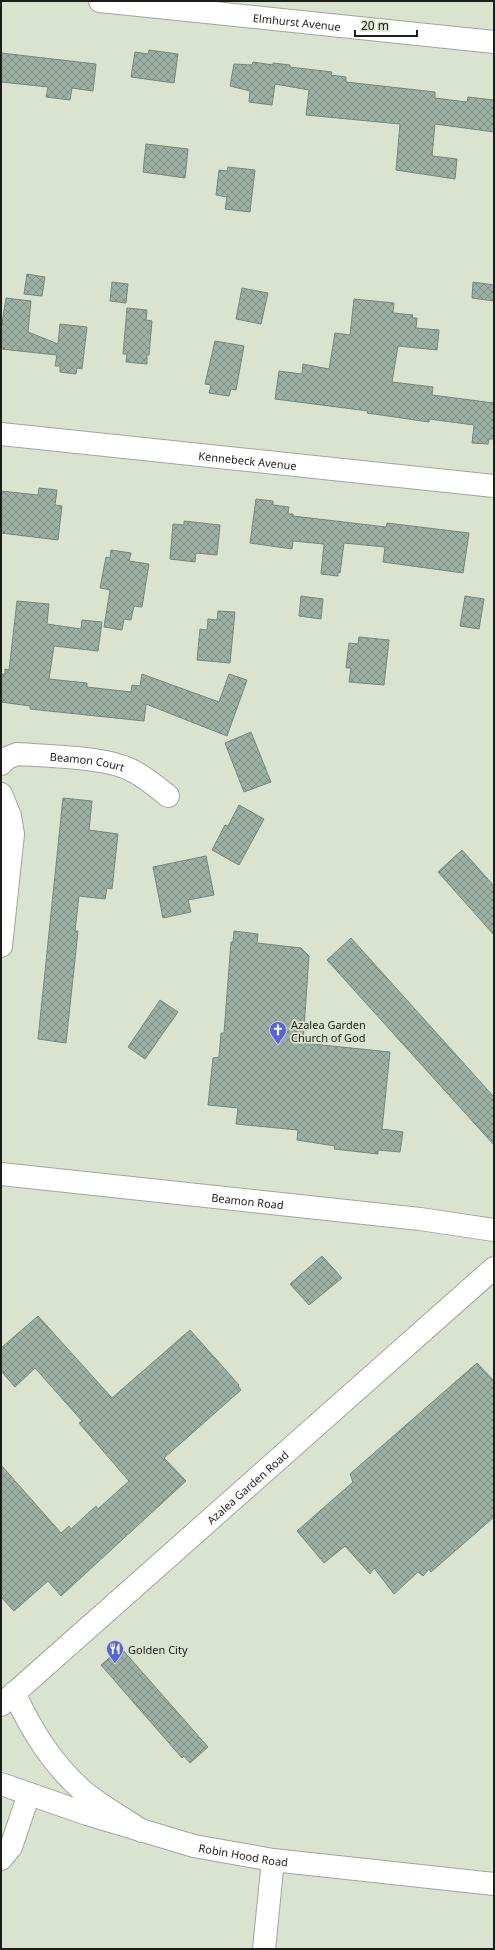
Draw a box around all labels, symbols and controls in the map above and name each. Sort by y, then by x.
street label: Elmhurst Avenue [252,9,342,34]
scale bar [355,12,417,38]
text: 20 m [361,17,389,34]
street label: Kennebeck Avenue [198,447,297,473]
street label: Beamon Court [49,748,127,774]
place label: Azalea Garden Church of God [291,1017,366,1045]
church icon: Azalea Garden Church of God [268,1020,288,1045]
street label: Beamon Road [211,1189,284,1212]
street label: Azalea Garden Road [203,1447,291,1527]
restaurant icon: Golden City [105,1639,125,1664]
place label: Golden City [128,1642,188,1657]
street label: Robin Hood Road [198,1839,289,1869]

